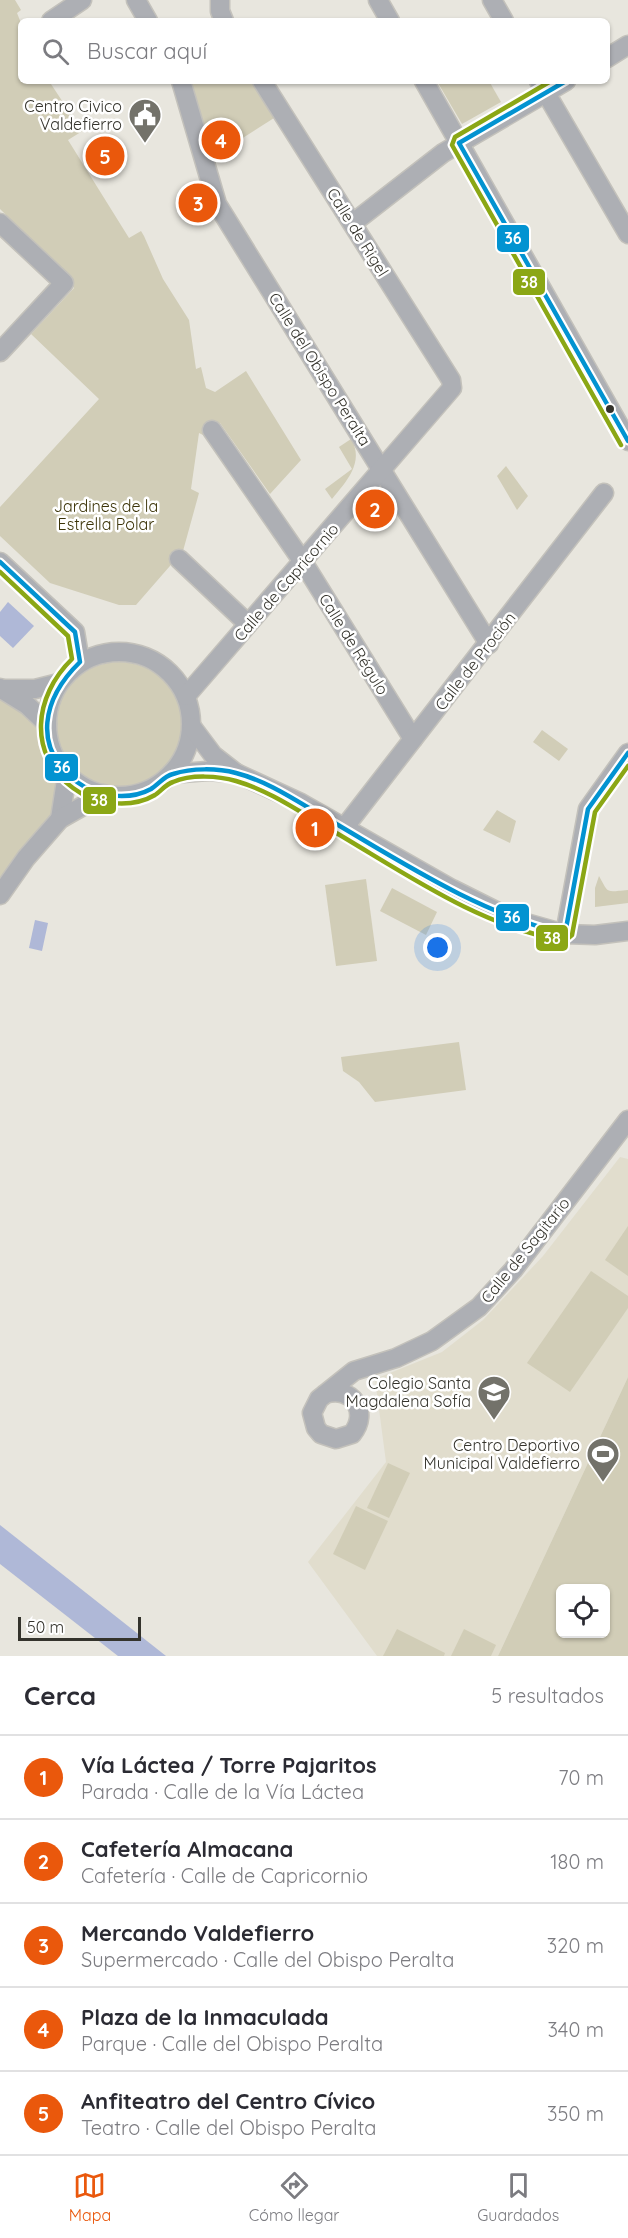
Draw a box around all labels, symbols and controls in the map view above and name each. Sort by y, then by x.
search box [18,18,610,84]
icon: search [39,35,72,68]
text: Buscar aquí [87,37,207,65]
place label: Centro Civico Valdefierro [24,96,122,134]
public building icon: Centro Civico Valdefierro [127,97,163,144]
pin: 4 [202,118,240,162]
pin: 5 [86,134,124,178]
pin: 3 [178,180,218,226]
street label: Calle de Rigel [323,184,393,280]
line badge: 36 [496,224,530,253]
text: 36 [504,228,522,248]
line badge: 38 [512,268,546,296]
text: 38 [520,272,538,292]
street label: Calle del Obispo Peralta [265,289,375,449]
unlabelled marker [604,403,616,415]
pin: 2 [356,486,394,532]
park label: Jardines de la Estrella Polar [54,496,158,534]
street label: Calle de Capricornio [229,519,343,645]
street label: Calle de Régulo [315,590,393,698]
street label: Calle de Proción [430,608,520,714]
line badge: 36 [44,753,79,782]
text: 36 [53,757,71,777]
line badge: 38 [82,786,117,815]
text: 38 [90,790,108,810]
pin: 1 [296,806,334,850]
line badge: 36 [495,903,530,932]
text: 36 [503,907,521,927]
line badge: 38 [535,924,569,952]
text: 38 [543,928,561,948]
your location [423,933,452,962]
street label: Calle de Sagitario [476,1193,574,1307]
place label: Colegio Santa Magdalena Sofía [346,1373,471,1411]
school or university icon: Colegio Santa Magdalena Sofía [476,1374,512,1421]
place label: Centro Deportivo Municipal Valdefierro [424,1435,580,1473]
sports icon: Centro Deportivo Municipal Valdefierro [585,1436,621,1483]
map controls [556,1584,610,1638]
button: locate [556,1584,610,1638]
scale bar [18,1614,141,1642]
text: 50 m [27,1617,64,1637]
text: Cerca [24,1679,96,1712]
text: 5 resultados [491,1683,604,1708]
text: Vía Láctea / Torre Pajaritos [81,1751,377,1779]
text: 1 [40,1765,47,1790]
text: 70 m [558,1765,604,1790]
text: Parada · Calle de la Vía Láctea [81,1779,364,1804]
text: Cafetería Almacana [81,1835,293,1863]
text: 2 [38,1849,49,1874]
text: 180 m [550,1849,604,1874]
text: Cafetería · Calle de Capricornio [81,1863,368,1888]
text: Mercando Valdefierro [81,1919,314,1947]
text: 3 [38,1933,49,1958]
text: 320 m [547,1933,604,1958]
text: Supermercado · Calle del Obispo Peralta [81,1947,454,1972]
text: Plaza de la Inmaculada [81,2003,329,2031]
text: 4 [38,2017,49,2042]
text: 340 m [547,2017,604,2042]
text: Parque · Calle del Obispo Peralta [81,2031,383,2056]
text: Anfiteatro del Centro Cívico [81,2087,375,2115]
text: 5 [38,2101,49,2126]
text: 350 m [547,2101,604,2126]
text: Teatro · Calle del Obispo Peralta [81,2115,376,2140]
tab: Mapa [69,2169,111,2225]
tab: Cómo llegar [249,2169,339,2225]
tab: Guardados [477,2169,559,2225]

